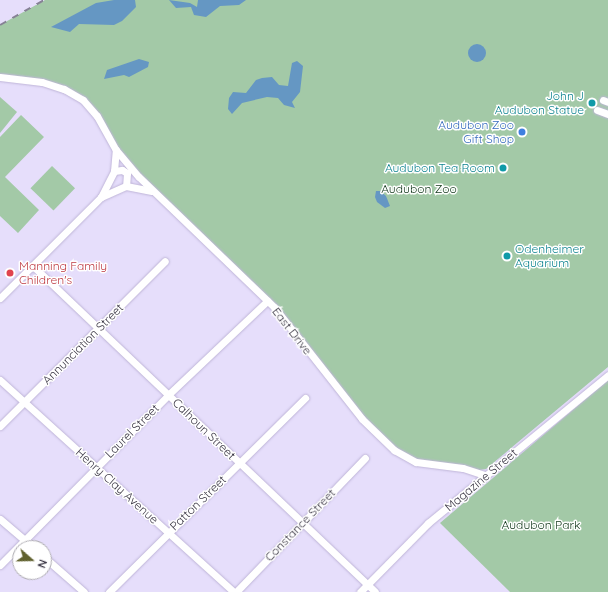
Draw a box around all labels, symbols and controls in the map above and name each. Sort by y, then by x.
place label: John J Audubon Statue [495,89,584,117]
marker: John J Audubon Statue [587,98,597,108]
place label: Audubon Zoo Gift Shop [438,118,514,146]
marker: Audubon Zoo Gift Shop [517,127,527,137]
place label: Audubon Tea Room [385,161,495,175]
marker: Audubon Tea Room [498,163,508,173]
park label: Audubon Zoo [381,182,457,196]
place label: Odenheimer Aquarium [515,242,584,270]
marker: Odenheimer Aquarium [502,251,512,261]
place label: Manning Family Children's [19,259,107,287]
marker: Manning Family Children's [4,267,16,279]
street label: Annunciation Street [40,301,126,387]
street label: East Drive [269,305,315,357]
street label: Calhoun Street [170,395,238,463]
street label: Laurel Street [102,401,162,461]
street label: Henry Clay Avenue [73,445,161,527]
street label: Magazine Street [442,446,520,514]
street label: Patton Street [167,473,229,533]
street label: Constance Street [262,486,338,564]
park label: Audubon Park [502,518,580,532]
north arrow [12,540,52,580]
text: N [34,558,50,570]

